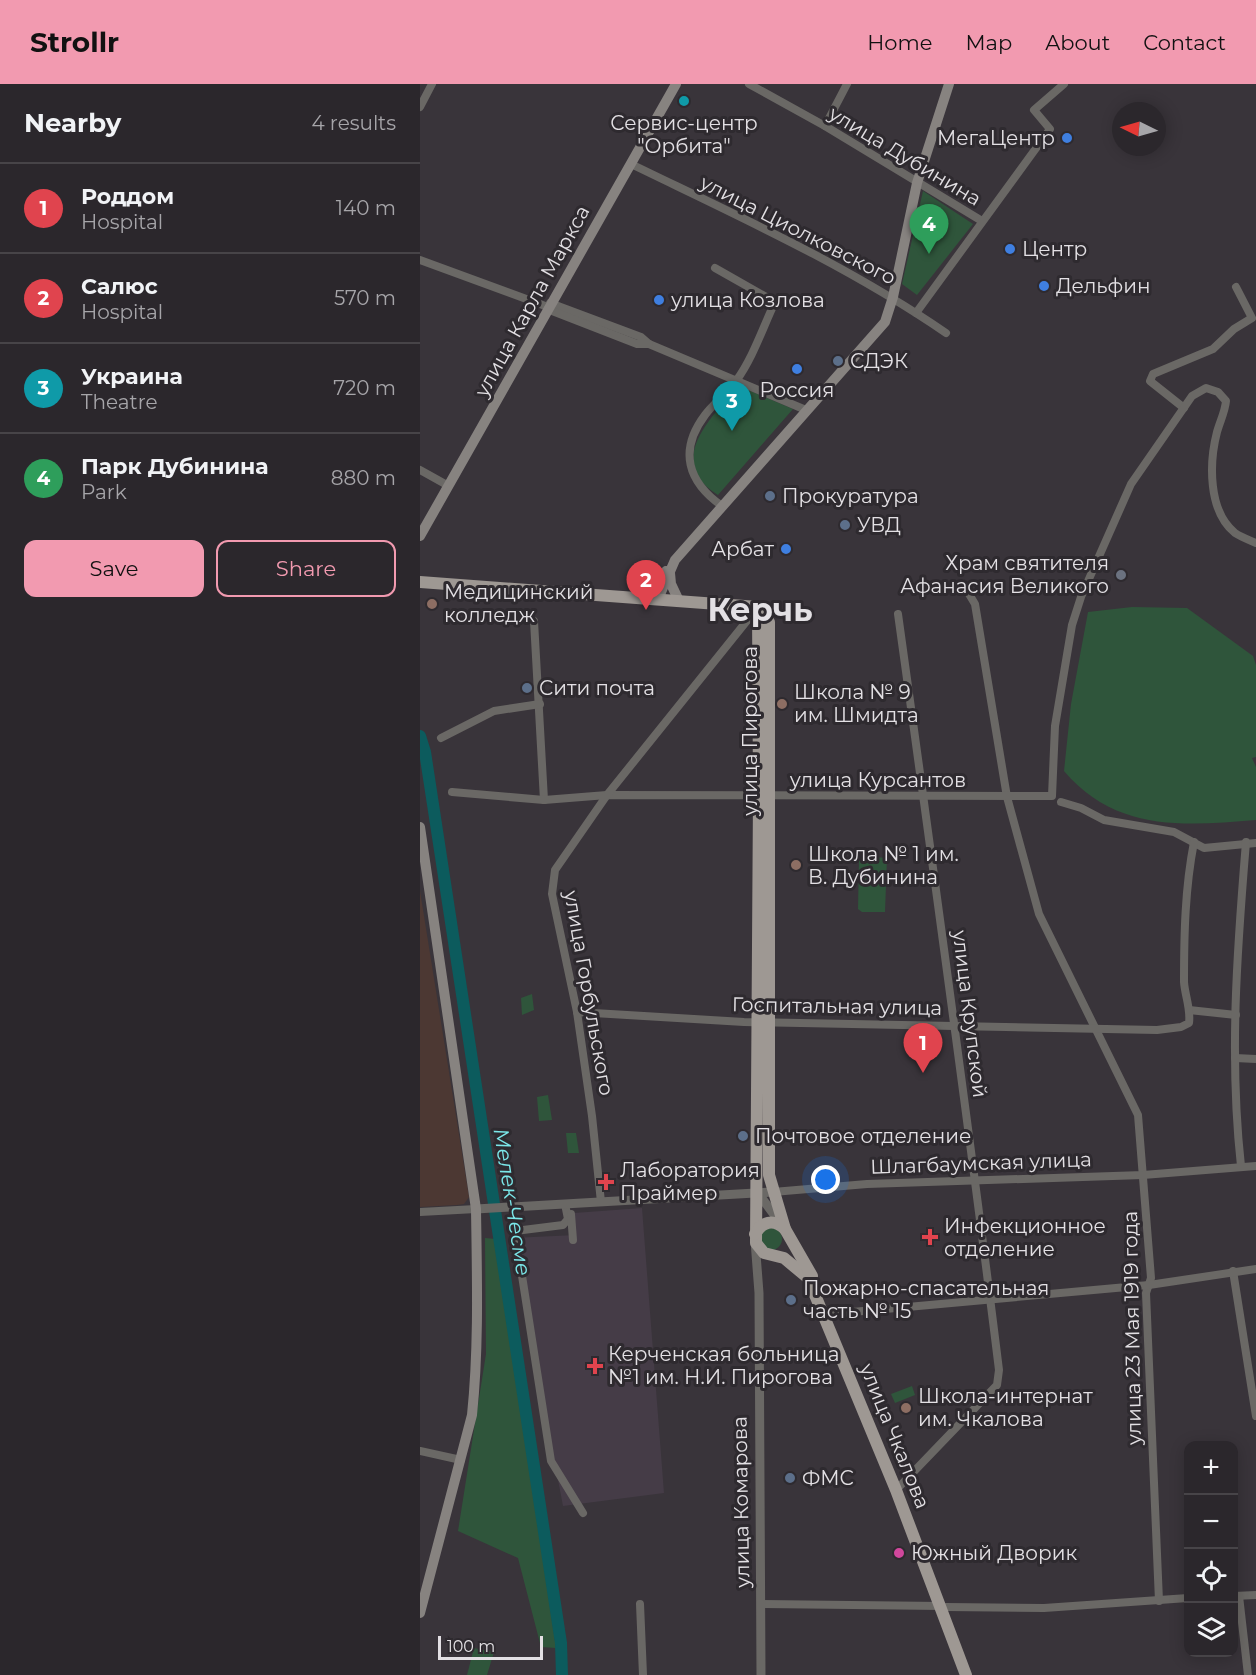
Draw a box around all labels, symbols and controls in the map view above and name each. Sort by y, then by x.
text: Strollr [30,25,119,59]
text: Home [867,30,932,55]
text: Map [965,30,1012,55]
text: About [1045,30,1110,55]
text: Contact [1143,30,1226,55]
marker: Сервис-центр "Орбита" [677,94,691,108]
street label: улица Дубинина [824,101,985,211]
north arrow [1112,102,1166,156]
text: Nearby [24,107,121,139]
text: 4 results [311,111,396,135]
place label: Сервис-центр "Орбита" [610,111,758,158]
place label: МегаЦентр [937,126,1055,150]
marker: МегаЦентр [1060,131,1074,145]
street label: улица Циолковского [695,170,900,290]
text: Роддом [81,183,174,210]
text: 1 [40,196,47,220]
text: 140 m [336,196,396,220]
street label: улица Карла Маркса [469,201,595,402]
pin: 4 [910,204,948,254]
text: Hospital [81,210,163,234]
place label: Центр [1022,237,1087,261]
marker: Центр [1003,242,1017,256]
text: Салюс [81,273,158,300]
place label: Дельфин [1056,274,1151,298]
marker: Дельфин [1037,279,1051,293]
text: 2 [38,286,49,310]
text: 570 m [334,286,396,310]
place label: улица Козлова [670,288,825,312]
marker: улица Козлова [652,293,666,307]
text: Hospital [81,300,163,324]
place label: СДЭК [850,349,908,373]
marker: СДЭК [831,354,845,368]
marker: Россия [790,362,804,376]
text: Украина [81,363,183,390]
text: 3 [38,376,49,400]
text: 720 m [333,376,396,400]
place label: Россия [760,378,834,402]
pin: 3 [712,382,752,431]
text: Theatre [81,390,158,414]
text: Парк Дубинина [81,453,269,480]
text: 4 [37,466,50,490]
text: 880 m [331,466,396,490]
text: Park [81,480,127,504]
place label: Прокуратура [782,484,919,508]
marker: Прокуратура [763,489,777,503]
place label: УВД [857,513,901,537]
marker: УВД [838,518,852,532]
place label: Арбат [711,537,775,561]
button: Save [24,540,204,597]
button: Share [216,540,396,597]
marker: Арбат [779,542,793,556]
place label: Храм святителя Афанасия Великого [900,551,1109,598]
pin: 2 [626,560,666,610]
marker: Храм святителя Афанасия Великого [1114,568,1128,582]
place label: Медицинский колледж [444,580,594,627]
district label: Керчь [708,590,813,629]
marker: Медицинский колледж [425,597,439,611]
street label: улица Пирогова [738,646,762,817]
place label: Сити почта [539,676,655,700]
place label: Школа № 9 им. Шмидта [794,680,919,727]
marker: Сити почта [520,681,534,695]
marker: Школа № 9 им. Шмидта [775,697,789,711]
street label: улица Курсантов [789,768,966,792]
place label: Школа № 1 им. В. Дубинина [808,842,959,889]
marker: Школа № 1 им. В. Дубинина [789,858,803,872]
street label: улица Горбульского [559,888,619,1097]
street label: улица Крупской [948,928,992,1099]
street label: Госпитальная улица [732,992,942,1020]
pin: 1 [904,1024,942,1073]
place label: Почтовое отделение [755,1124,971,1148]
water label: Мелек-Чесме [488,1126,536,1277]
marker: Почтовое отделение [736,1129,750,1143]
street label: Шлагбаумская улица [870,1147,1092,1179]
place label: Лаборатория Праймер [620,1158,760,1205]
your location [811,1165,840,1194]
marker: Лаборатория Праймер [597,1173,615,1191]
street label: улица 23 Мая 1919 года [1118,1211,1146,1446]
place label: Инфекционное отделение [944,1214,1106,1261]
marker: Инфекционное отделение [921,1228,939,1246]
place label: Пожарно-спасательная часть № 15 [803,1276,1049,1323]
marker: Пожарно-спасательная часть № 15 [784,1293,798,1307]
place label: Керченская больница №1 им. Н.И. Пирогова [608,1342,839,1389]
marker: Керченская больница №1 им. Н.И. Пирогова [586,1357,604,1375]
street label: улица Чкалова [855,1359,935,1512]
place label: Школа-интернат им. Чкалова [918,1384,1093,1431]
marker: Школа-интернат им. Чкалова [899,1401,913,1415]
street label: улица Комарова [728,1416,755,1589]
map controls [1184,1441,1238,1657]
button: + [1184,1441,1238,1495]
place label: ФМС [802,1466,854,1490]
marker: ФМС [783,1471,797,1485]
button: − [1184,1495,1238,1549]
place label: Южный Дворик [911,1541,1078,1565]
marker: Южный Дворик [892,1546,906,1560]
button: locate [1184,1549,1238,1603]
button: layers [1184,1603,1238,1657]
scale bar [438,1633,543,1660]
text: 100 m [447,1637,495,1656]

